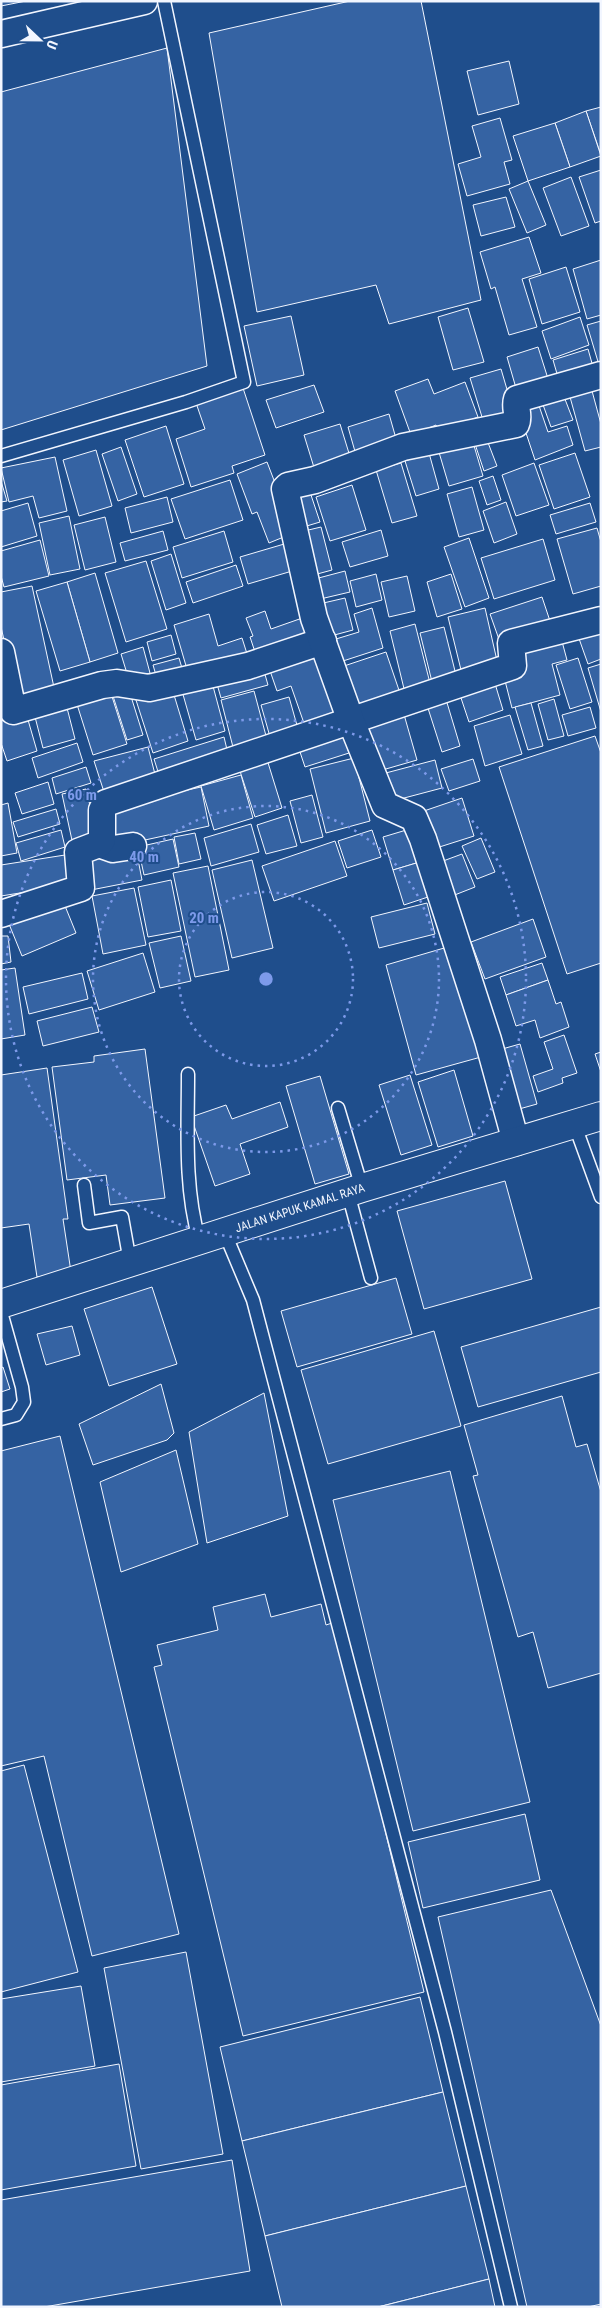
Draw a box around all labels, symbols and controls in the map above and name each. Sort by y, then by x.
north arrow [15,15,65,65]
text: U [43,38,61,52]
text: 60 m [67,786,97,804]
text: 40 m [129,848,159,866]
text: 20 m [189,909,219,927]
centre of rings [257,970,275,988]
street label: JALAN KAPUK KAMAL RAYA [233,1181,367,1235]

